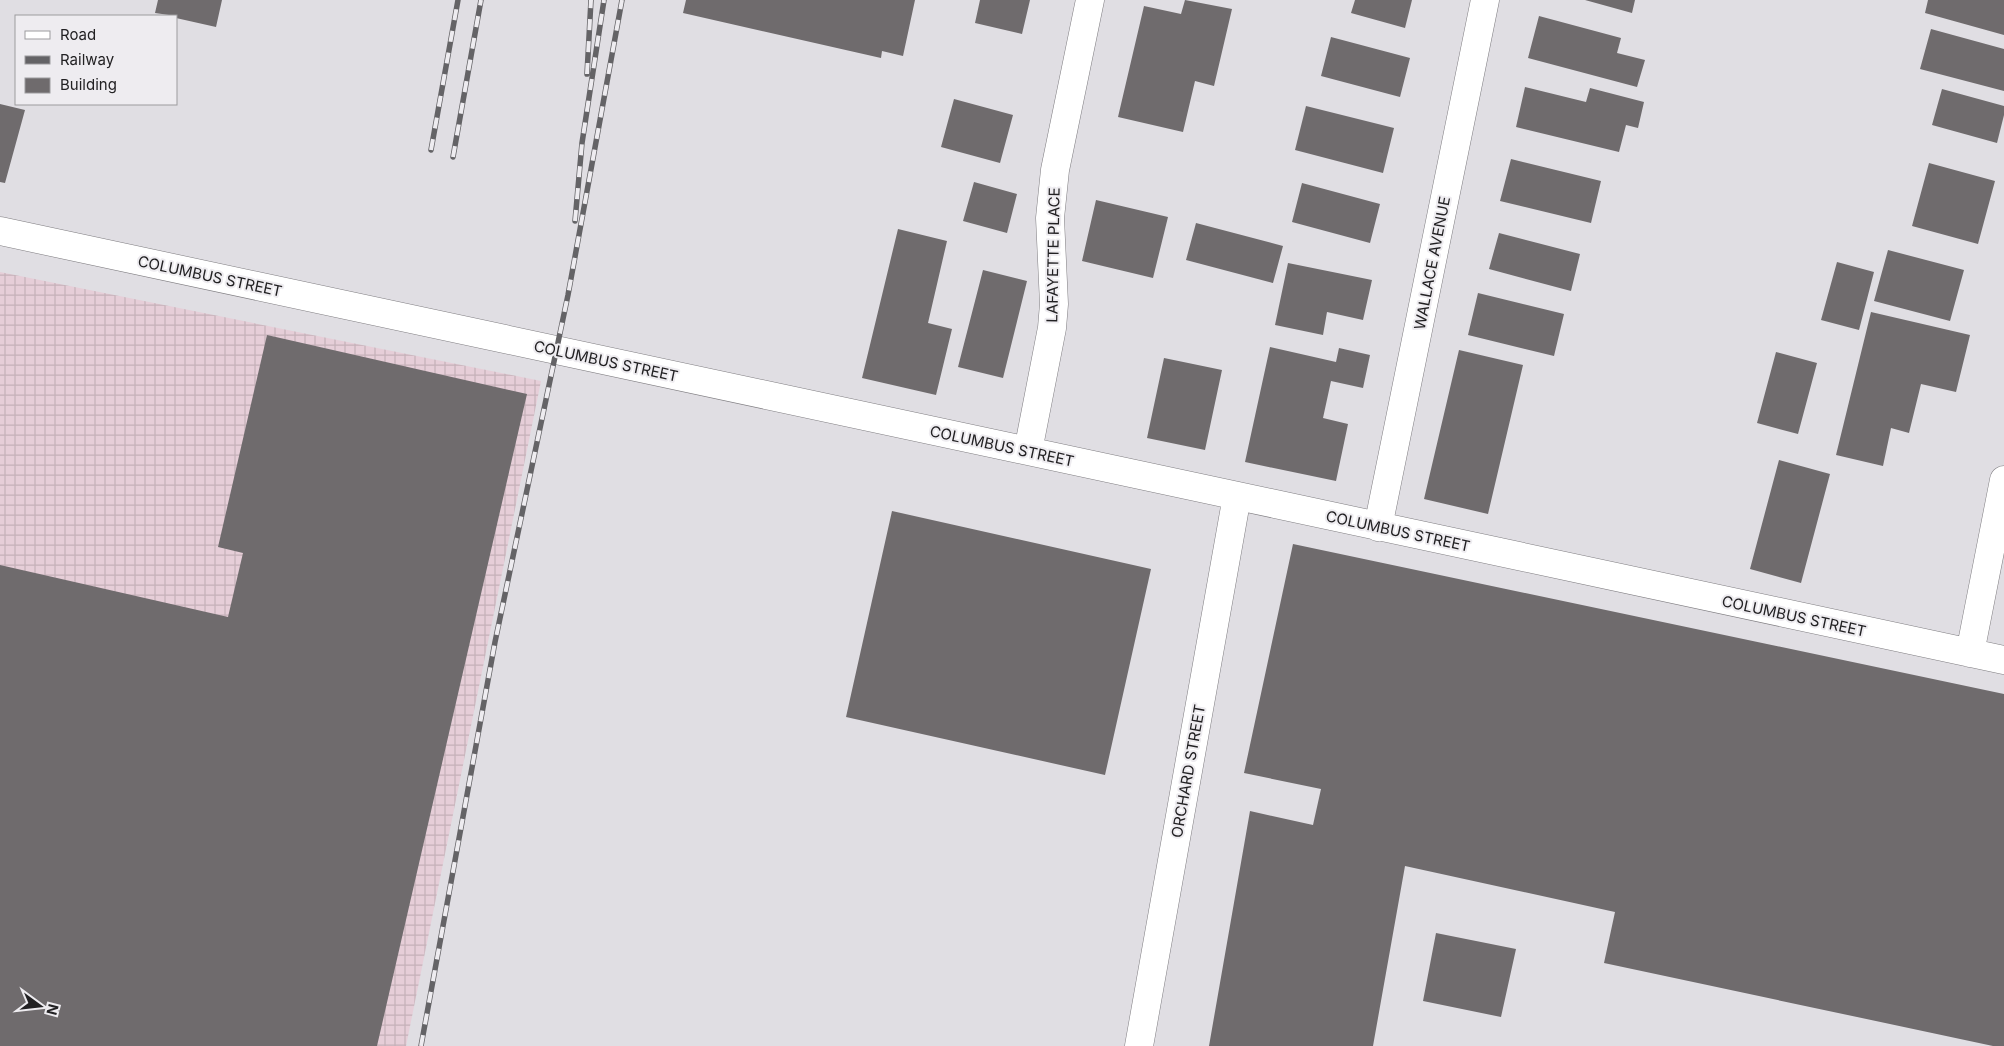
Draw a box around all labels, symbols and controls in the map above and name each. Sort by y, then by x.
legend [15,15,178,105]
text: Road [60,25,96,44]
text: Railway [60,50,115,69]
text: Building [60,75,117,94]
street label: LAFAYETTE PLACE [1042,187,1064,323]
street label: WALLACE AVENUE [1410,195,1454,331]
street label: COLUMBUS STREET [136,251,284,301]
street label: COLUMBUS STREET [532,336,680,386]
street label: COLUMBUS STREET [928,421,1076,471]
street label: COLUMBUS STREET [1324,506,1472,556]
street label: COLUMBUS STREET [1720,591,1868,641]
street label: ORCHARD STREET [1167,703,1209,839]
north arrow [15,981,65,1031]
text: N [43,1002,63,1017]

